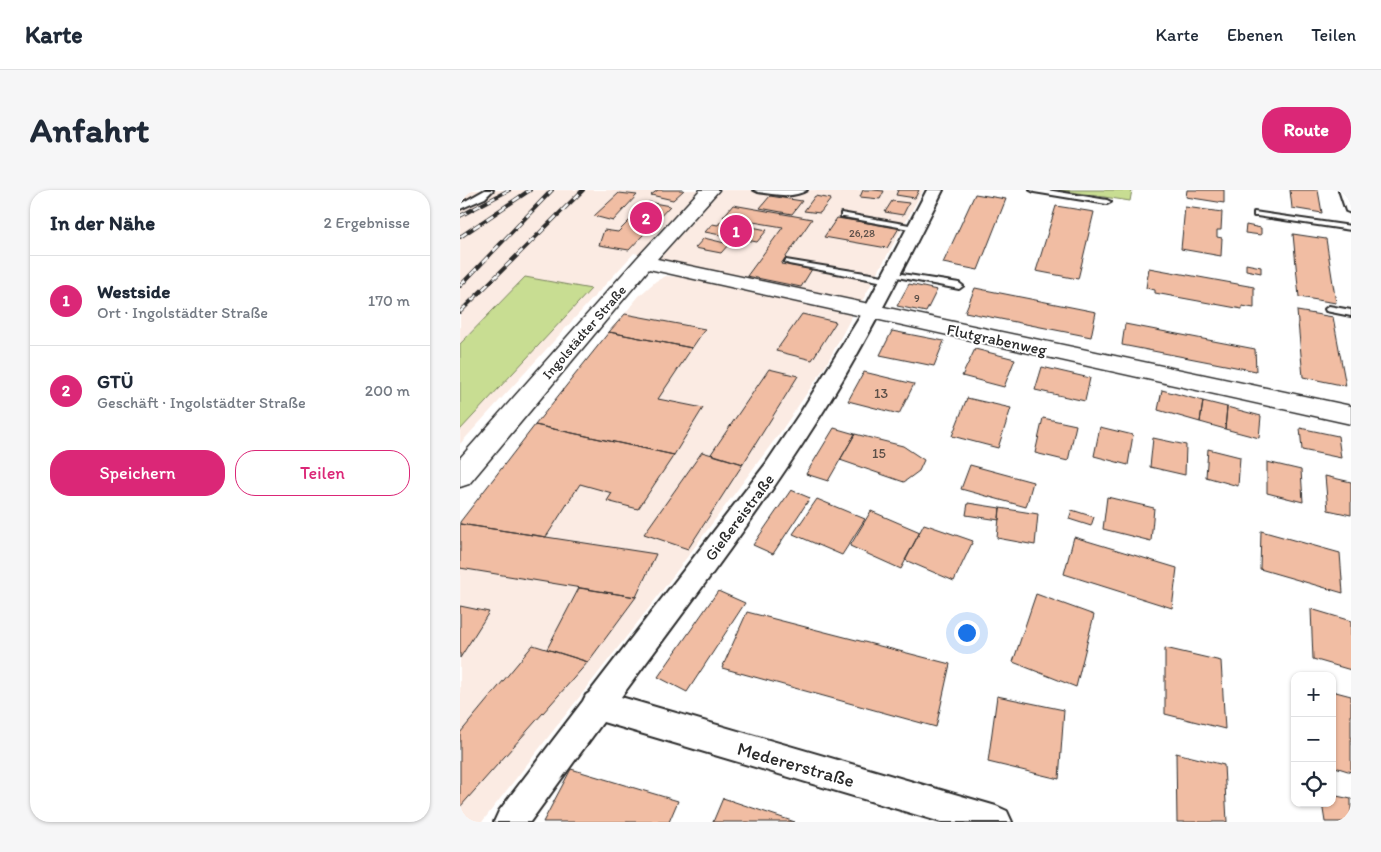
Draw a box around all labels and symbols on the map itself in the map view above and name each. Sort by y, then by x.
pin: 2 [630,199,662,237]
pin: 1 [720,212,752,250]
house number: 26,28 [849,227,875,240]
street label: Ingolstädter Straße [539,282,630,383]
house number: 9 [914,292,920,305]
street label: Flutgrabenweg [945,320,1049,360]
house number: 13 [874,385,888,402]
house number: 15 [872,445,886,462]
street label: Gießereistraße [701,470,778,564]
your location [954,620,980,646]
street label: Medererstraße [735,737,857,792]

